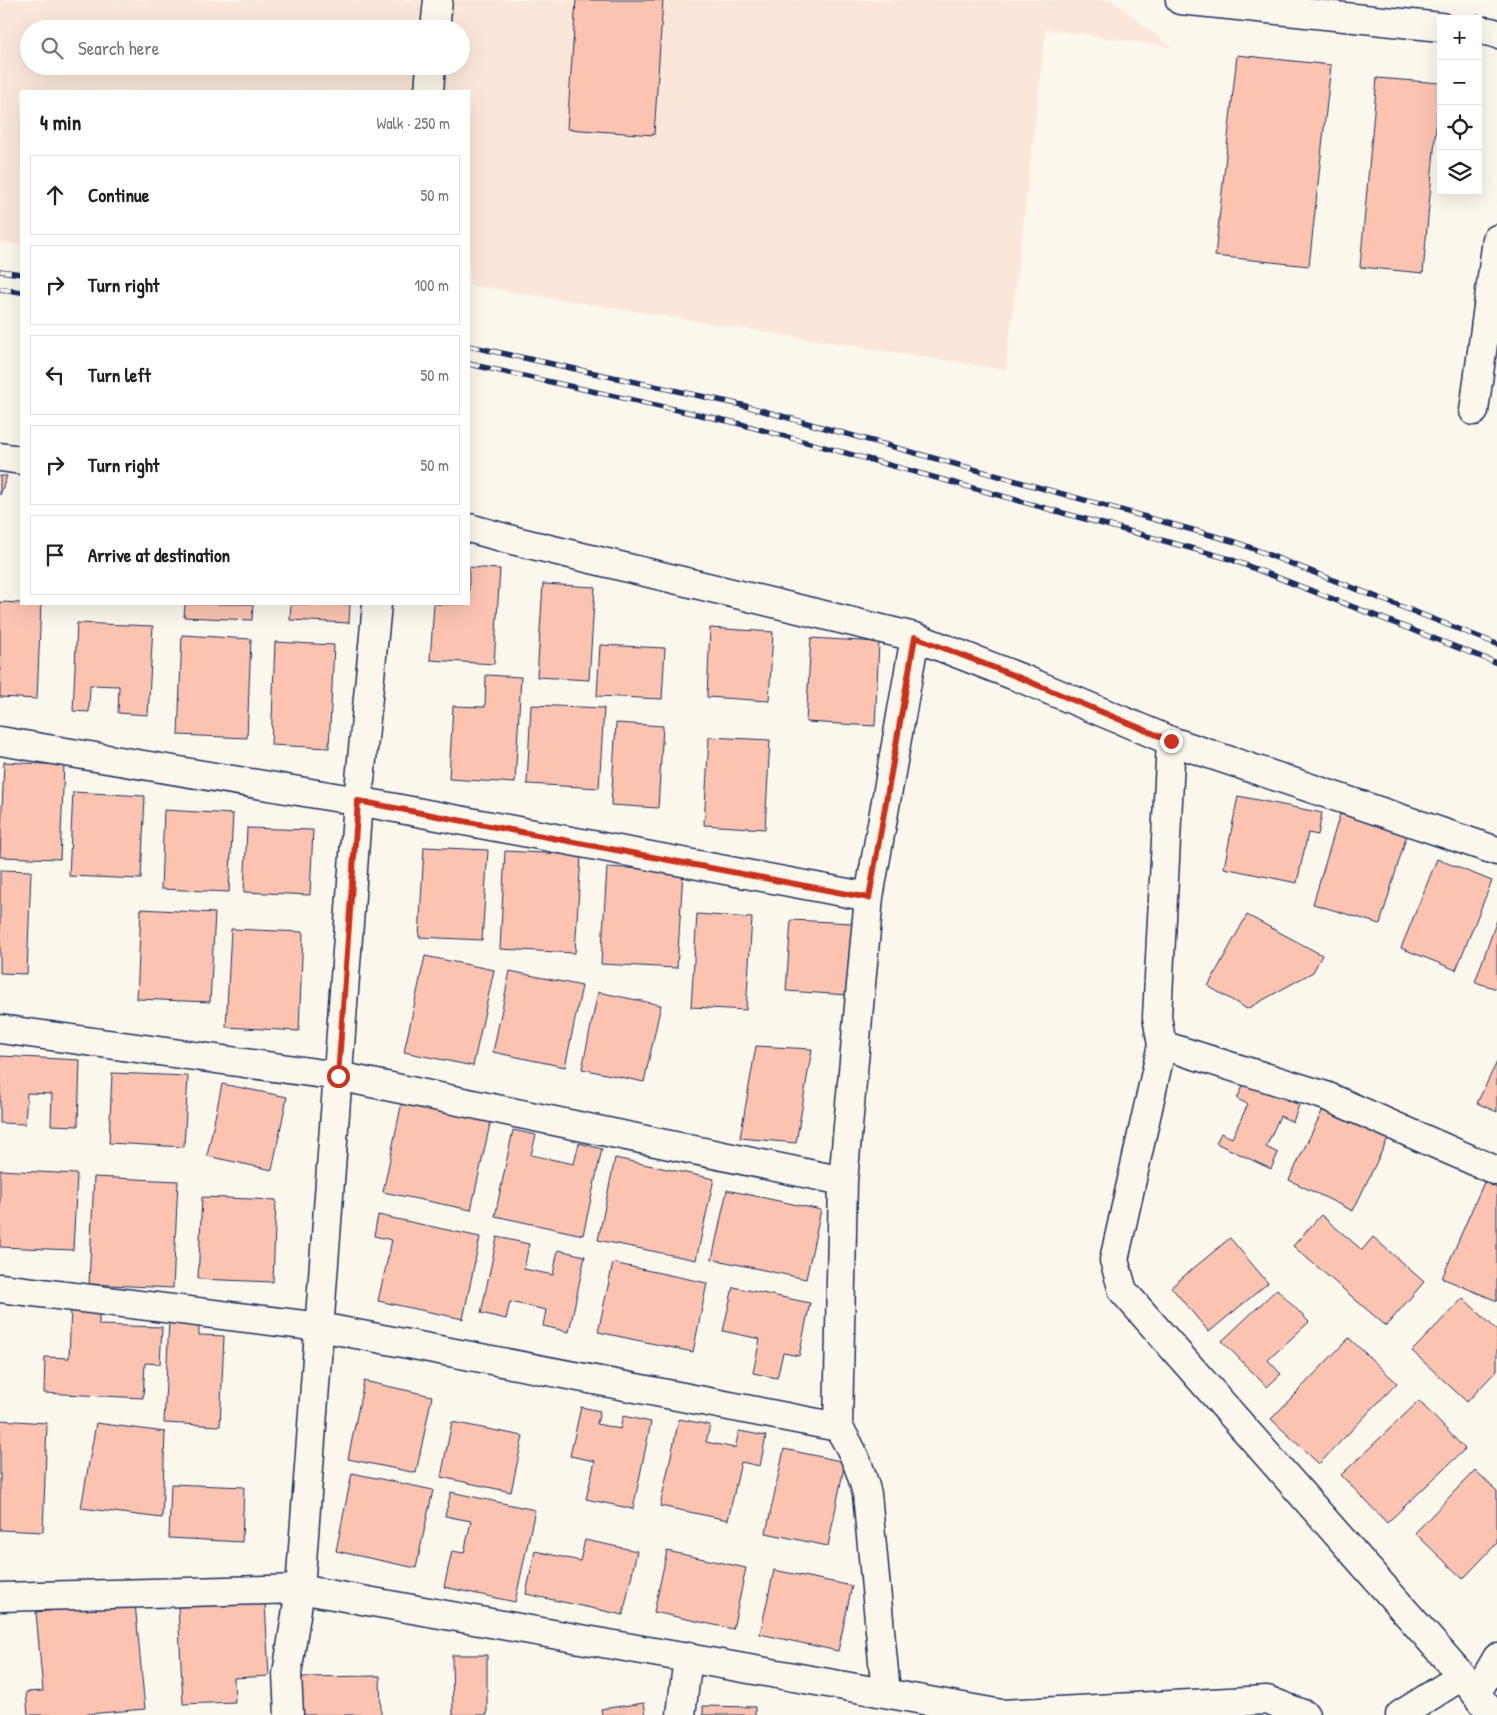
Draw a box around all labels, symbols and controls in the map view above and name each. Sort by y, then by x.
map controls [1437,15,1482,195]
button: + [1437,15,1482,60]
search box [20,20,470,75]
icon: search [38,34,66,62]
text: Search here [78,35,159,61]
button: − [1437,60,1482,105]
button: locate [1437,105,1482,150]
text: 4 min [40,108,81,137]
text: Walk · 250 m [376,112,450,134]
button: layers [1437,150,1482,195]
icon: ahead [41,181,69,209]
text: Continue [88,182,149,208]
text: 50 m [421,184,449,206]
icon: right [41,271,69,299]
text: Turn right [88,272,159,298]
text: 100 m [414,274,449,296]
icon: left [41,361,69,389]
text: Turn left [88,362,151,388]
text: 50 m [421,364,449,386]
icon: right [41,451,69,479]
text: Turn right [88,452,159,478]
text: 50 m [421,454,449,476]
icon: arrive [41,541,69,569]
text: Arrive at destination [88,542,230,568]
route end [1160,730,1183,753]
route start [327,1065,350,1088]

